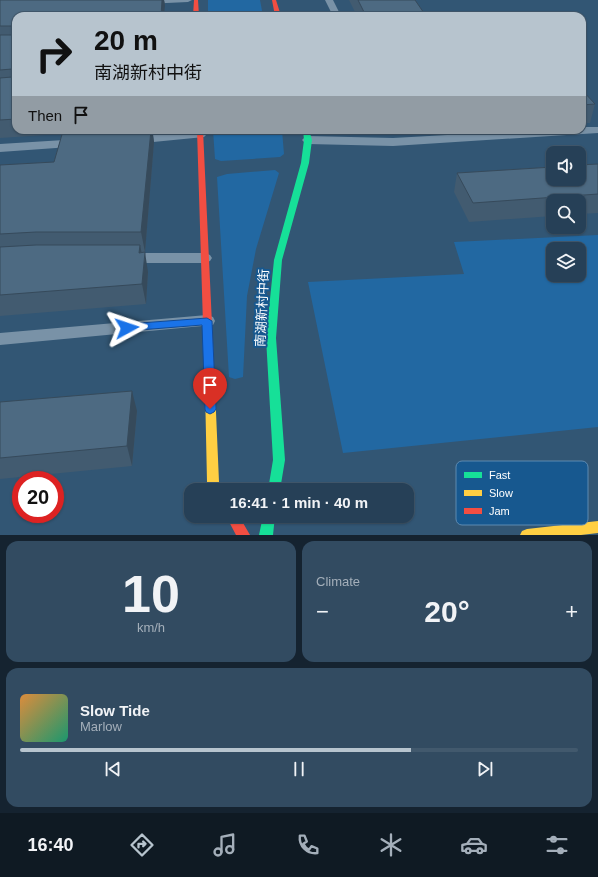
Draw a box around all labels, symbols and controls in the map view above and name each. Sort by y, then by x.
text: 20 m [94,25,158,56]
icon: right [28,28,80,80]
text: 南湖新村中街 [94,63,202,83]
icon: arrive [70,104,92,126]
text: Then [28,107,62,124]
map controls [546,146,586,282]
button: sound [546,146,586,186]
button: search [546,194,586,234]
button: layers [546,242,586,282]
street label: 南湖新村中街 [252,269,272,347]
position arrow [106,307,148,349]
pin [193,368,227,409]
icon: arrive [199,374,221,396]
legend [456,461,588,525]
text: Fast [489,469,510,481]
speed limit sign: 20 [12,471,64,523]
text: Slow [489,487,513,499]
text: 16:41 · 1 min · 40 m [230,494,368,511]
text: Jam [489,505,510,517]
text: 10 [122,565,180,623]
text: Climate [316,574,360,589]
text: 20° [424,595,470,628]
text: − [316,599,329,624]
text: + [565,599,578,624]
text: km/h [137,620,165,635]
text: Slow Tide [80,702,150,719]
text: Marlow [80,719,122,734]
icon: previous [102,758,124,780]
icon: pause [288,758,310,780]
icon: next [474,758,496,780]
icon: directions [128,831,156,859]
icon: music [211,831,239,859]
icon: phone [294,831,322,859]
icon: climate [377,831,405,859]
icon: car [460,831,488,859]
icon: filters [543,831,571,859]
text: 16:40 [27,835,73,855]

